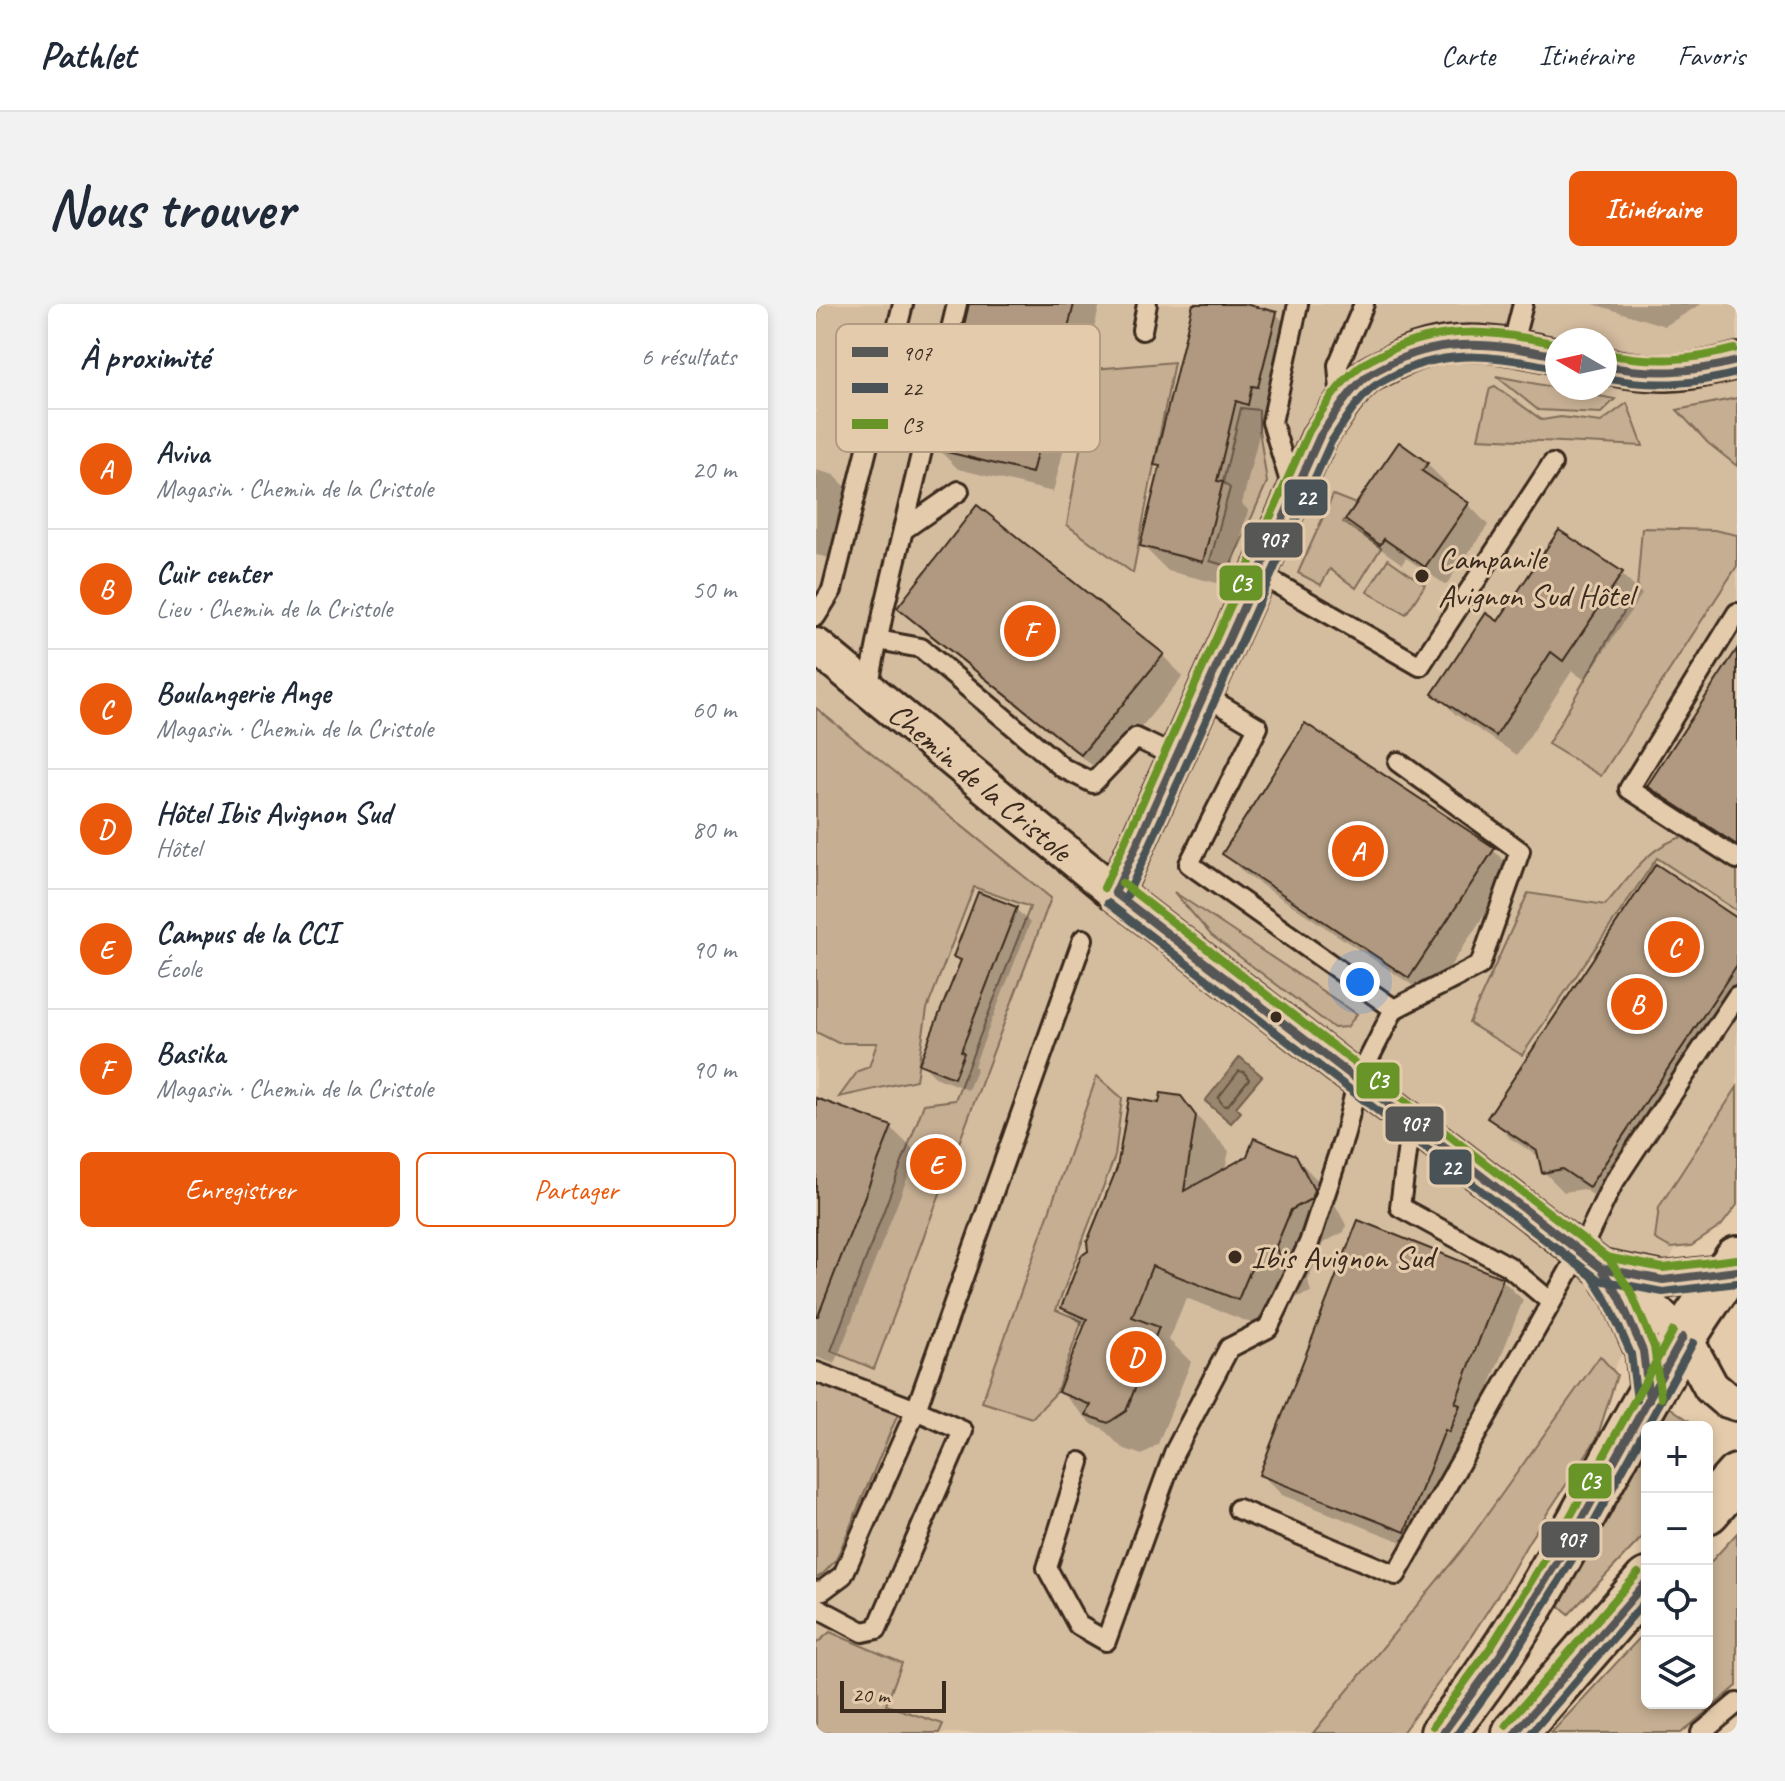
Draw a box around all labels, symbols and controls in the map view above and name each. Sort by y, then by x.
text: Pathlet [40,32,135,79]
text: Carte [1441,38,1495,73]
text: Itinéraire [1539,38,1633,73]
text: Favoris [1677,38,1745,73]
button: Itinéraire [1569,171,1737,246]
text: Nous trouver [48,173,294,244]
legend [836,324,1100,452]
north arrow [1545,328,1617,400]
text: À proximité [80,335,209,378]
text: 907 [902,339,933,367]
text: 6 résultats [641,340,736,373]
text: 22 [902,375,924,403]
text: C3 [902,411,924,439]
text: Aviva [156,434,210,472]
text: A [99,453,113,486]
text: 20 m [692,453,736,486]
text: Magasin · Chemin de la Cristole [156,472,433,505]
line badge: 22 [1283,478,1329,517]
text: 22 [1296,484,1318,512]
line badge: 907 [1243,521,1304,559]
text: 907 [1258,526,1290,554]
place label: Campanile Avignon Sud Hôtel [1438,538,1639,616]
text: Cuir center [156,554,270,592]
line badge: C3 [1218,564,1264,602]
marker: Campanile Avignon Sud Hôtel [1413,567,1431,585]
text: C3 [1231,570,1253,598]
text: B [99,573,113,606]
text: 50 m [692,573,736,606]
text: Lieu · Chemin de la Cristole [156,592,392,625]
pin: F [1004,601,1056,661]
text: Boulangerie Ange [156,674,330,712]
text: C [100,693,112,726]
text: 60 m [692,693,736,726]
street label: Chemin de la Cristole [880,693,1082,872]
text: Magasin · Chemin de la Cristole [156,712,433,745]
text: Hôtel Ibis Avignon Sud [156,794,391,832]
text: D [98,813,114,846]
text: 80 m [692,813,736,846]
pin: A [1332,821,1384,881]
text: Hôtel [156,832,201,865]
text: Campus de la CCI [156,914,338,952]
pin: C [1648,917,1700,977]
text: E [99,933,113,966]
text: 90 m [692,933,736,966]
text: École [156,952,202,985]
your location [1340,962,1380,1002]
pin: B [1611,974,1663,1034]
unlabelled marker [1268,1009,1284,1025]
text: Basika [156,1034,225,1072]
text: F [100,1053,112,1086]
text: 90 m [692,1053,736,1086]
line badge: C3 [1355,1061,1401,1100]
text: C3 [1368,1067,1390,1095]
text: Magasin · Chemin de la Cristole [156,1072,433,1105]
line badge: 907 [1384,1105,1445,1143]
text: 907 [1399,1110,1431,1138]
pin: E [910,1134,962,1194]
line badge: 22 [1428,1148,1473,1186]
button: Enregistrer [80,1152,400,1227]
button: Partager [416,1152,736,1227]
text: 22 [1441,1154,1463,1182]
place label: Ibis Avignon Sud [1251,1237,1438,1278]
marker: Ibis Avignon Sud [1226,1248,1244,1266]
pin: D [1110,1327,1162,1387]
map controls [1641,1421,1713,1709]
button: + [1641,1421,1713,1493]
line badge: C3 [1567,1462,1613,1500]
text: C3 [1580,1468,1602,1496]
button: − [1641,1493,1713,1565]
line badge: 907 [1540,1520,1601,1559]
text: 907 [1556,1526,1588,1554]
button: locate [1641,1565,1713,1637]
button: layers [1641,1637,1713,1709]
scale bar [840,1677,946,1713]
text: 20 m [852,1681,889,1709]

